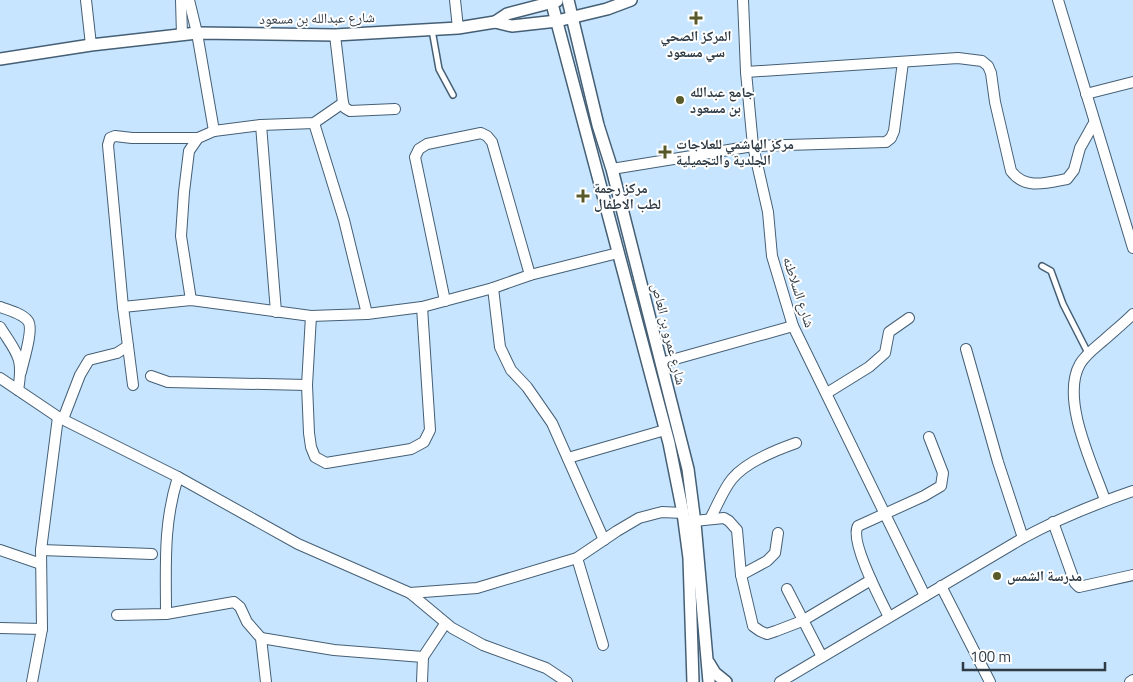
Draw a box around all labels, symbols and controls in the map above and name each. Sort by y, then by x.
street label: شارع عبدالله بن مسعود [259,6,375,29]
marker: المركز الصحي سي مسعود [689,11,703,25]
place label: المركز الصحي سي مسعود [661,25,731,63]
place label: جامع عبدالله بن مسعود [690,81,755,118]
marker: جامع عبدالله بن مسعود [674,94,686,106]
place label: مركز الهاشمي للعلاجات الجلدية والتجميلية [676,133,794,170]
marker: مركز الهاشمي للعلاجات الجلدية والتجميلية [658,145,672,159]
place label: مركز رحمة لطب الاطفال [594,177,661,214]
marker: مركز رحمة لطب الاطفال [576,189,590,203]
street label: شارع السلاطنه [778,254,821,330]
street label: شارع عمرو بن العاص [647,281,692,387]
place label: مدرسة الشمس [1007,565,1082,586]
marker: مدرسة الشمس [991,570,1003,582]
scale bar [963,640,1106,672]
text: 100 m [970,645,1011,668]

